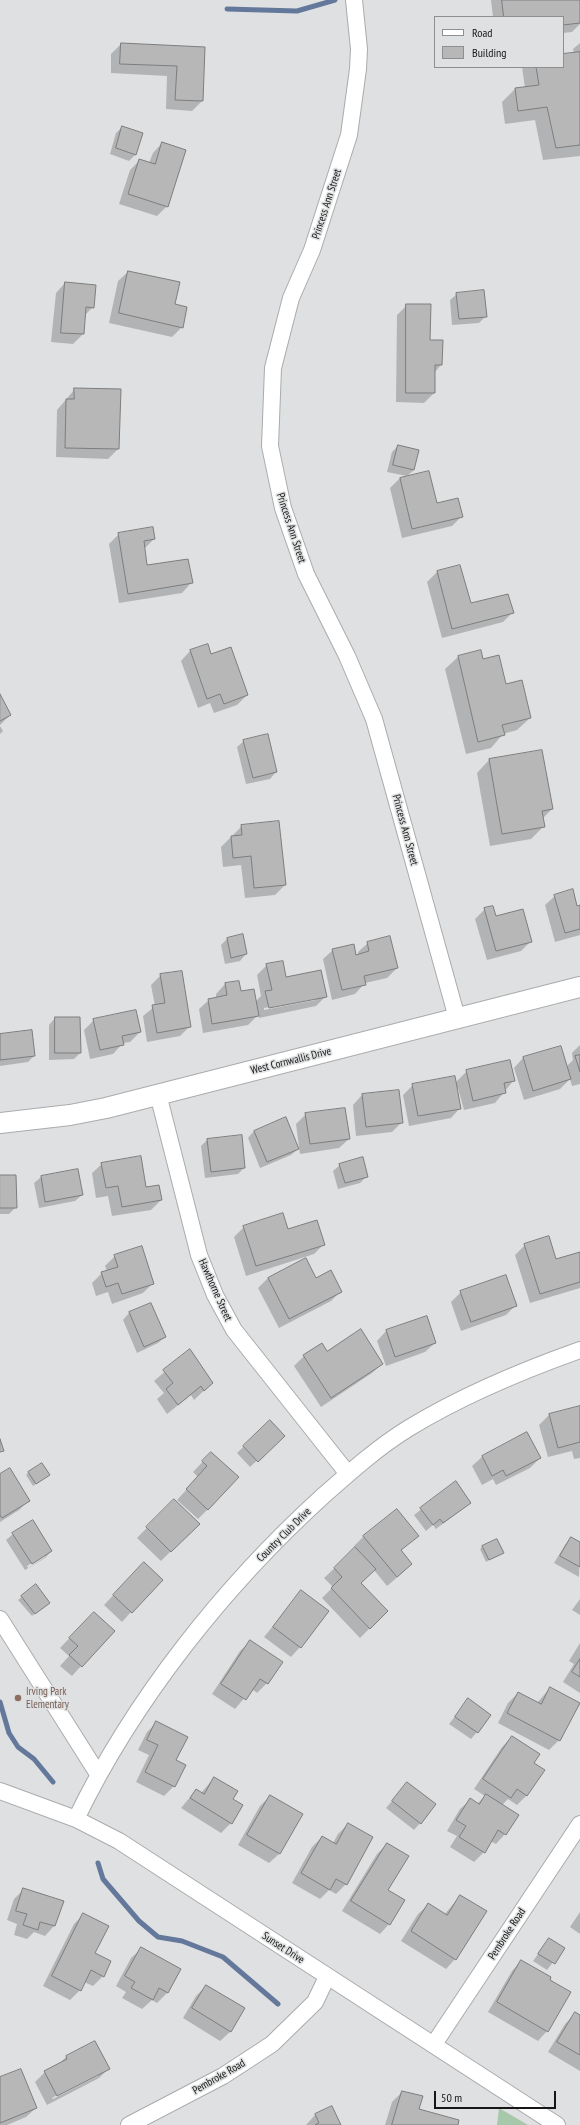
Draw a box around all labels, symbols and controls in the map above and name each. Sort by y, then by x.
legend [434,16,564,68]
text: Road [472,25,492,40]
text: Building [472,45,507,60]
street label: Princess Ann Street [309,167,345,241]
street label: Princess Ann Street [273,491,309,565]
street label: Princess Ann Street [389,793,421,867]
street label: West Cornwallis Drive [249,1045,333,1077]
street label: Hawthorne Street [195,1257,235,1323]
street label: Country Club Drive [254,1505,314,1565]
place label: Irving Park Elementary [26,1685,69,1711]
marker: Irving Park Elementary [13,1693,23,1703]
street label: Pembroke Road [485,1906,529,1962]
street label: Sunset Drive [259,1929,307,1967]
street label: Pembroke Road [190,2057,248,2097]
scale bar [436,2083,558,2109]
text: 50 m [441,2090,462,2105]

